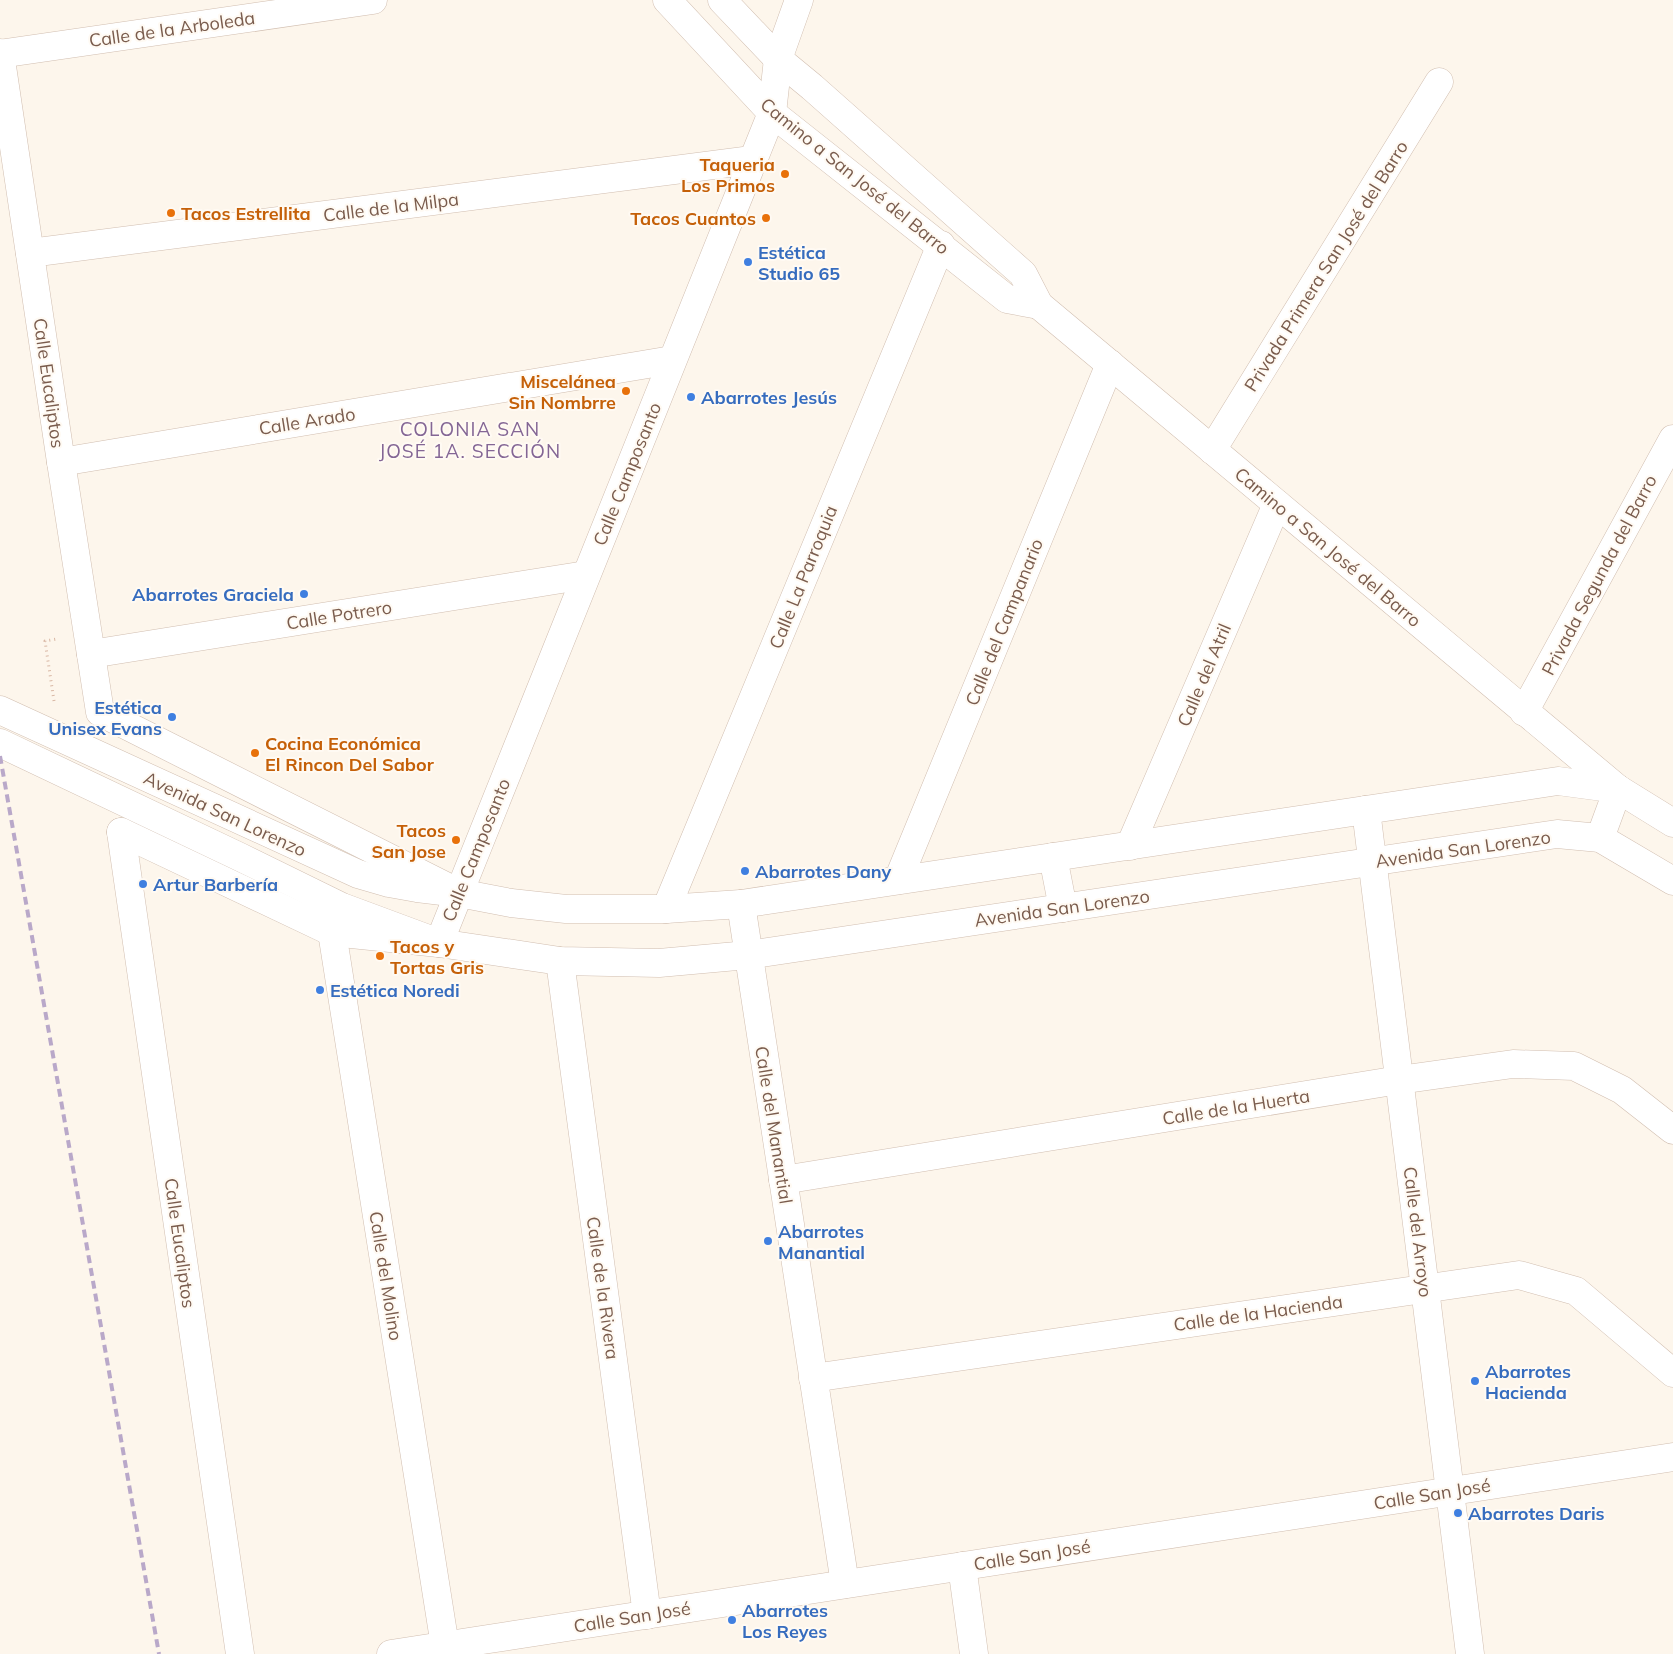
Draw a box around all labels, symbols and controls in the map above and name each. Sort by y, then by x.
street label: Calle de la Arboleda [87,6,257,52]
street label: Camino a San José del Barro [756,93,954,259]
street label: Privada Primera San José del Barro [1239,136,1413,396]
place label: Taqueria Los Primos [681,153,775,197]
marker: Taqueria Los Primos [779,168,791,180]
street label: Calle de la Milpa [322,187,460,227]
place label: Tacos Estrellita [181,202,311,225]
marker: Tacos Estrellita [165,207,177,219]
place label: Tacos Cuantos [630,207,756,230]
marker: Tacos Cuantos [760,212,772,224]
place label: Estética Studio 65 [758,241,840,285]
marker: Estética Studio 65 [742,256,754,268]
street label: Calle Eucaliptos [28,316,70,450]
place label: Miscelánea Sin Nombrre [508,370,616,414]
marker: Miscelánea Sin Nombrre [620,385,632,397]
place label: Abarrotes Jesús [701,386,837,409]
marker: Abarrotes Jesús [685,391,697,403]
street label: Calle Camposanto [588,399,666,549]
street label: Calle Arado [257,402,357,440]
district label: COLONIA SAN JOSÉ 1A. SECCIÓN [379,417,561,463]
street label: Camino a San José del Barro [1230,462,1426,632]
street label: Privada Segunda del Barro [1536,471,1662,679]
street label: Calle La Parroquia [764,502,842,652]
street label: Calle del Campanario [960,535,1048,709]
place label: Abarrotes Graciela [132,583,294,606]
marker: Abarrotes Graciela [298,588,310,600]
street label: Calle Potrero [285,595,393,635]
street label: Calle del Atril [1172,620,1236,730]
place label: Estética Unisex Evans [48,696,162,740]
marker: Estética Unisex Evans [166,711,178,723]
place label: Cocina Económica El Rincon Del Sabor [265,732,435,776]
marker: Cocina Económica El Rincon Del Sabor [249,747,261,759]
street label: Avenida San Lorenzo [140,766,310,862]
street label: Calle Camposanto [437,775,515,925]
place label: Tacos San Jose [371,819,446,863]
street label: Avenida San Lorenzo [1374,825,1552,873]
marker: Tacos San Jose [450,834,462,846]
place label: Abarrotes Dany [755,860,892,883]
marker: Abarrotes Dany [739,865,751,877]
place label: Artur Barbería [153,873,278,896]
marker: Artur Barbería [137,878,149,890]
street label: Avenida San Lorenzo [973,884,1151,932]
place label: Tacos y Tortas Gris [390,935,484,979]
marker: Tacos y Tortas Gris [374,950,386,962]
place label: Estética Noredi [330,979,460,1002]
marker: Estética Noredi [314,984,326,996]
street label: Calle del Manantial [750,1045,798,1205]
street label: Calle de la Huerta [1161,1084,1311,1130]
street label: Calle del Arroyo [1399,1165,1437,1299]
street label: Calle Eucaliptos [159,1176,201,1310]
street label: Calle del Molino [364,1210,408,1342]
street label: Calle de la Rivera [582,1215,624,1361]
place label: Abarrotes Manantial [778,1220,865,1264]
marker: Abarrotes Manantial [762,1235,774,1247]
street label: Calle de la Hacienda [1172,1290,1344,1336]
place label: Abarrotes Hacienda [1485,1360,1571,1404]
marker: Abarrotes Hacienda [1469,1375,1481,1387]
street label: Calle San José [1372,1473,1492,1515]
place label: Abarrotes Daris [1468,1502,1605,1525]
marker: Abarrotes Daris [1452,1507,1464,1519]
street label: Calle San José [972,1534,1092,1576]
street label: Calle San José [572,1596,692,1638]
place label: Abarrotes Los Reyes [742,1599,828,1643]
marker: Abarrotes Los Reyes [726,1614,738,1626]

